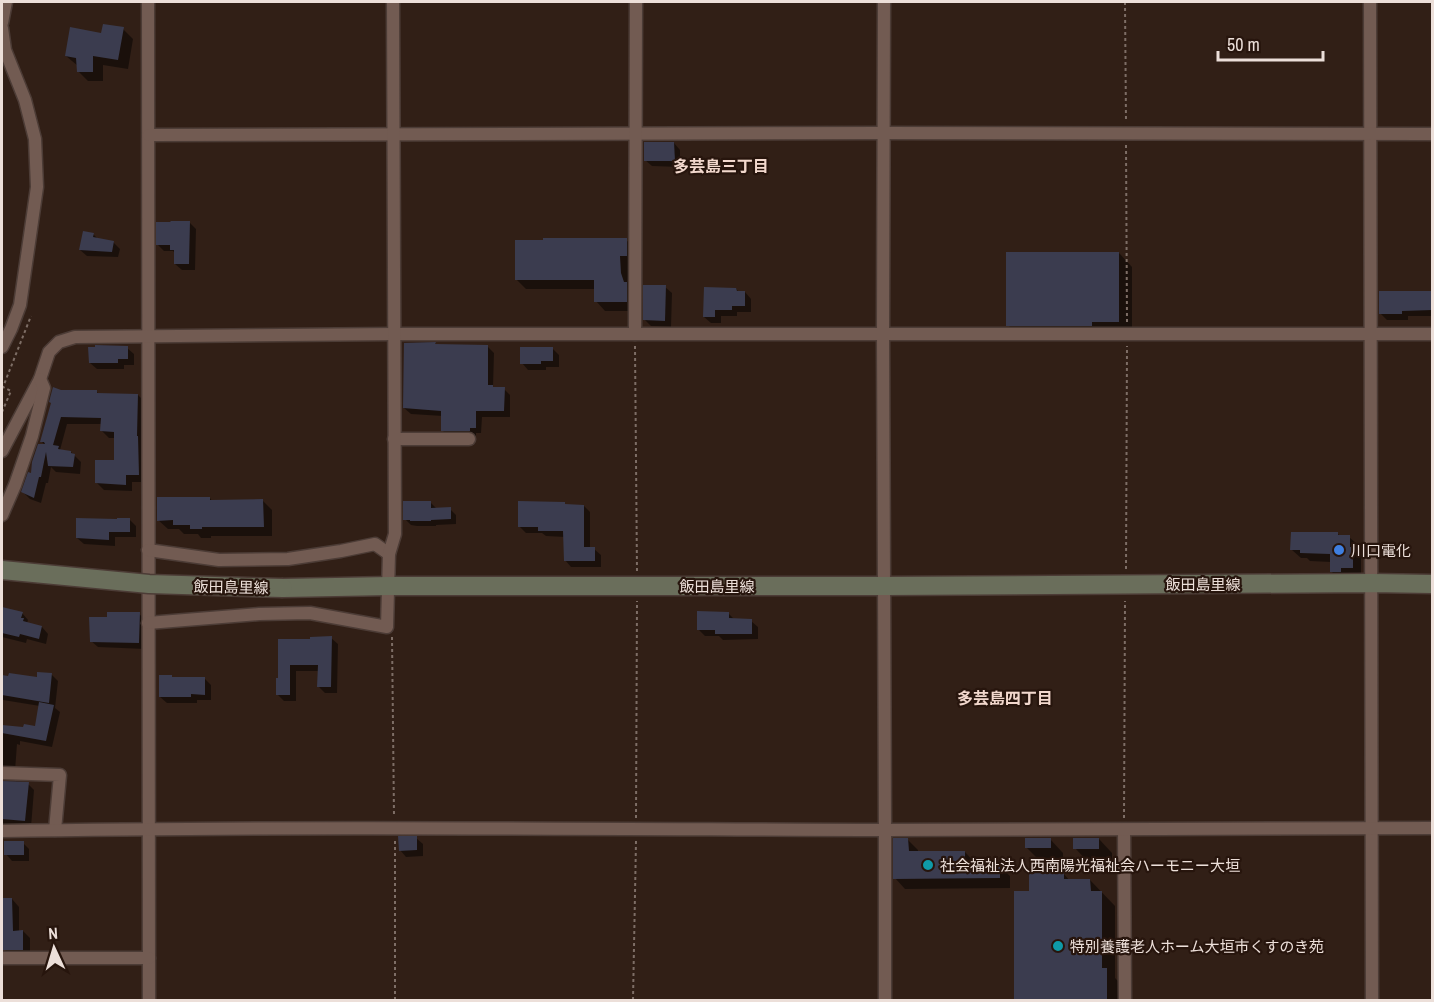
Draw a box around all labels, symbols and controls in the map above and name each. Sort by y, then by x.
scale bar [1218,24,1323,62]
text: 50 m [1227,32,1260,57]
district label: 多芸島三丁目 [673,155,769,177]
place label: 川口電化 [1351,540,1411,561]
marker: 川口電化 [1332,543,1346,557]
street label: 飯田島里線 [1165,574,1241,595]
street label: 飯田島里線 [193,576,269,598]
street label: 飯田島里線 [679,576,755,597]
district label: 多芸島四丁目 [957,687,1053,709]
place label: 社会福祉法人西南陽光福祉会ハーモニー大垣 [940,855,1240,876]
marker: 社会福祉法人西南陽光福祉会ハーモニー大垣 [921,858,935,872]
north arrow [24,918,84,978]
text: N [47,922,58,944]
place label: 特別養護老人ホーム大垣市くすのき苑 [1070,936,1324,957]
marker: 特別養護老人ホーム大垣市くすのき苑 [1051,939,1065,953]

